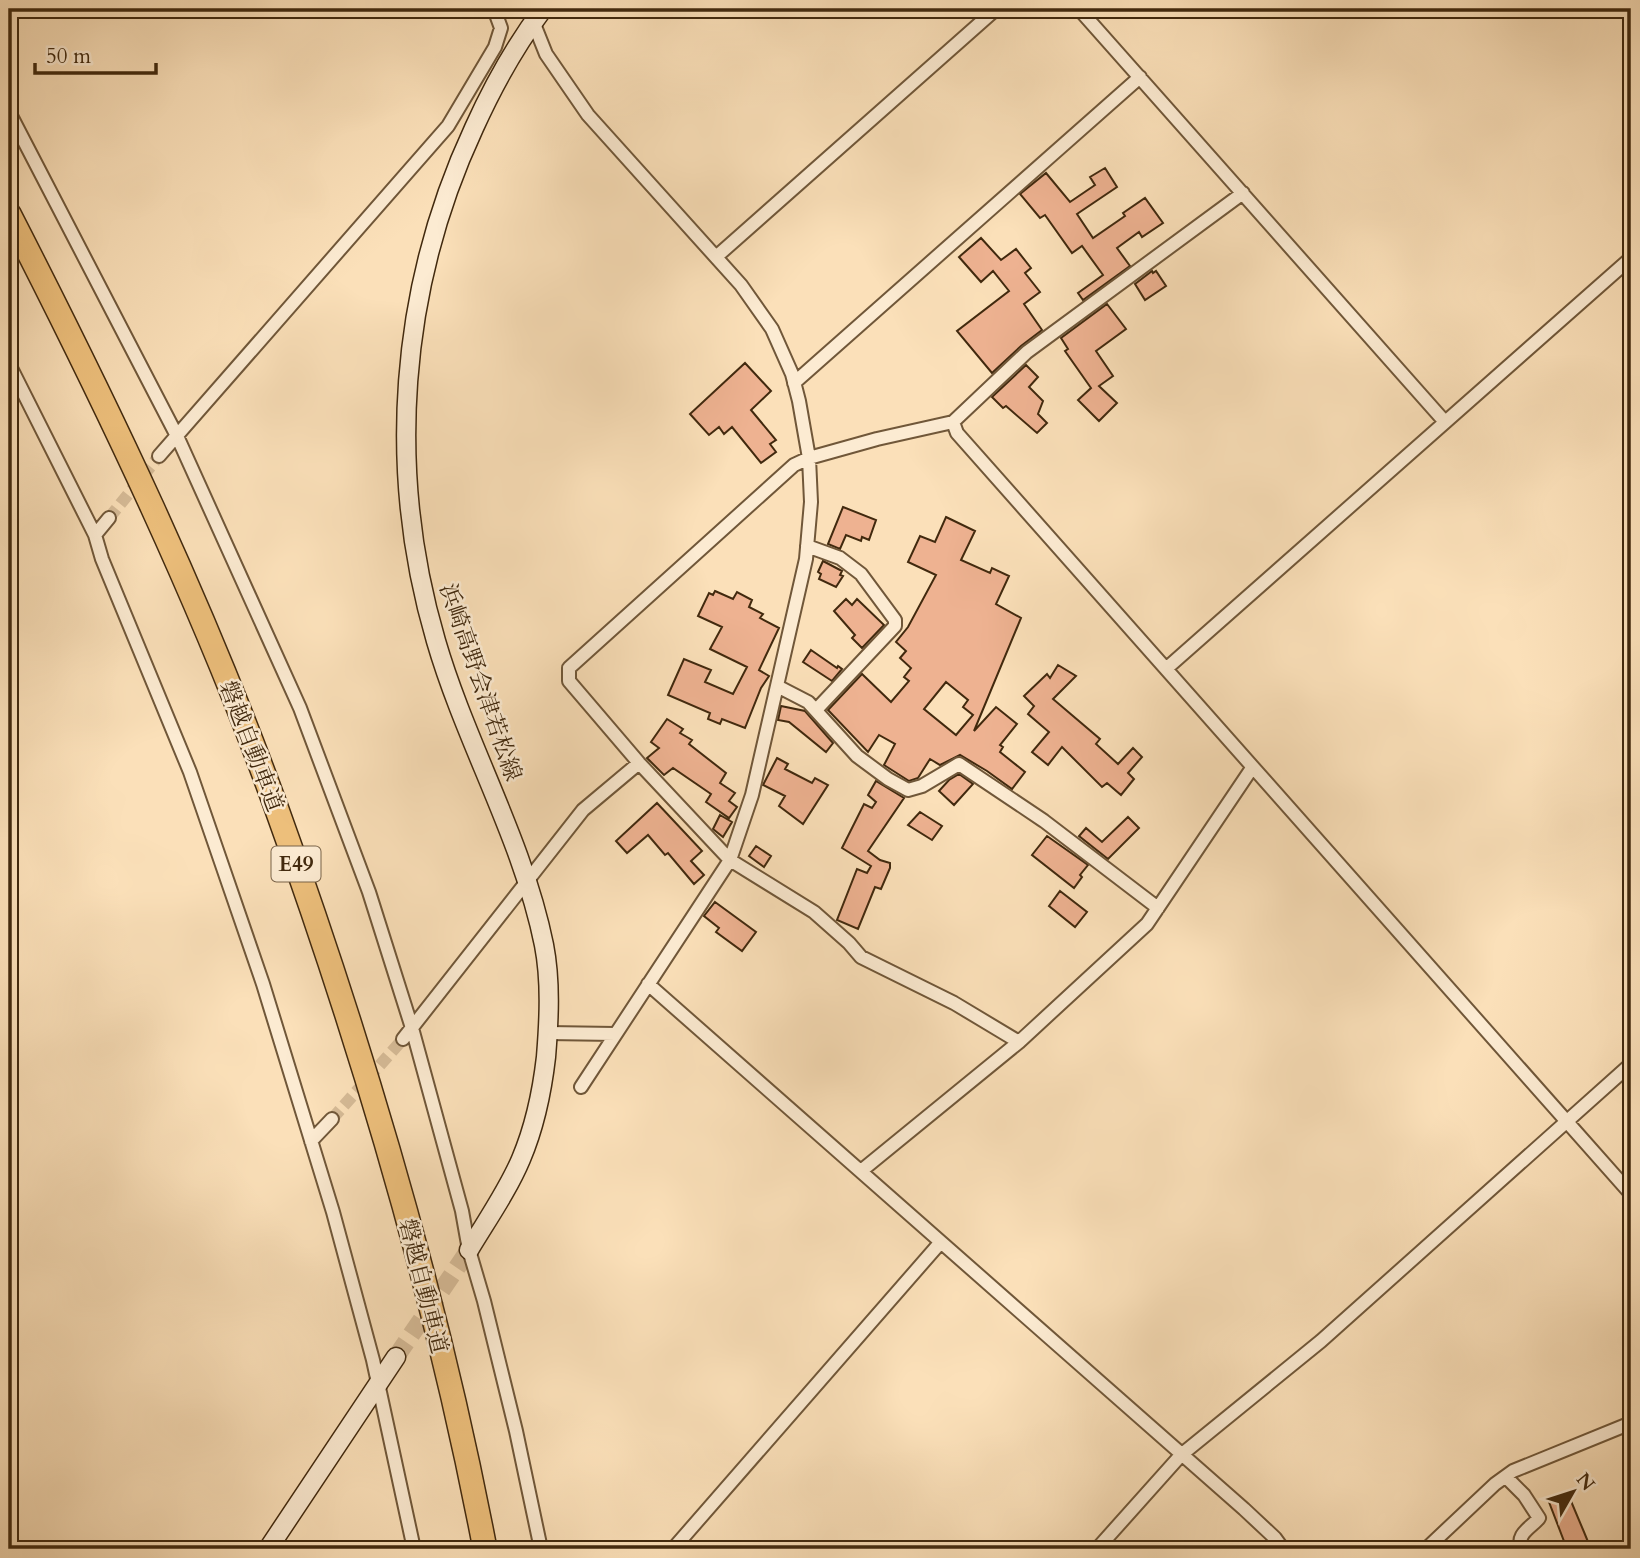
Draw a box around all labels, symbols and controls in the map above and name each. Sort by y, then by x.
scale bar [35,32,156,76]
text: 50 m [46,42,91,71]
street label: 浜崎高野会津若松線 [432,579,529,785]
street label: 磐越自動車道 [212,676,291,816]
road number: E49 [272,846,320,882]
street label: 磐越自動車道 [392,1215,455,1357]
north arrow [1538,1456,1608,1526]
text: N [1570,1467,1601,1497]

